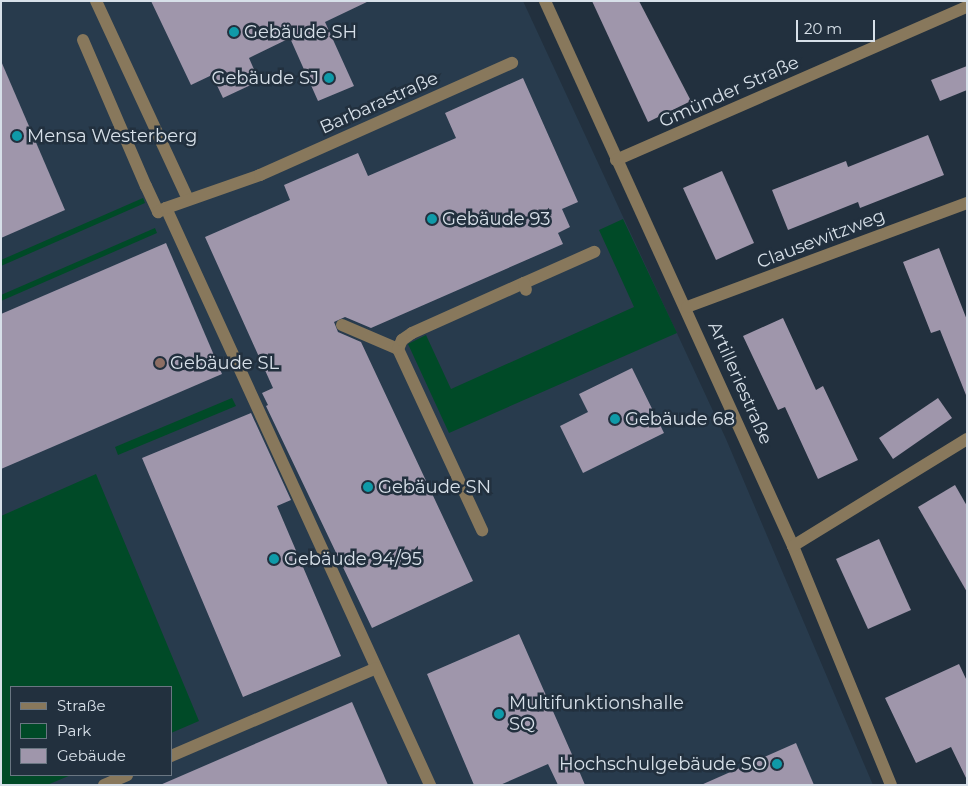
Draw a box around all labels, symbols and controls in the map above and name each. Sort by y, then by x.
scale bar [798,10,877,42]
text: 20 m [804,19,842,38]
place label: Gebäude SH [244,21,357,43]
marker: Gebäude SH [228,26,240,38]
street label: Gmünder Straße [656,51,802,133]
place label: Gebäude SJ [211,67,319,89]
street label: Barbarastraße [316,67,442,139]
marker: Gebäude SJ [323,72,335,84]
place label: Mensa Westerberg [27,125,197,147]
marker: Mensa Westerberg [11,130,23,142]
street label: Clausewitzweg [754,205,888,273]
place label: Gebäude 93 [442,208,550,230]
marker: Gebäude 93 [426,213,438,225]
street label: Artilleriestraße [703,318,777,448]
place label: Gebäude SL [170,352,279,374]
marker: Gebäude SL [154,357,166,369]
place label: Gebäude 68 [625,408,735,430]
marker: Gebäude 68 [609,413,621,425]
place label: Gebäude SN [378,476,491,498]
marker: Gebäude SN [362,481,374,493]
place label: Gebäude 94/95 [284,548,422,570]
marker: Gebäude 94/95 [268,553,280,565]
legend [10,686,172,776]
place label: Multifunktionshalle SQ [509,693,684,736]
text: Straße [57,696,106,715]
marker: Multifunktionshalle SQ [493,708,505,720]
text: Park [57,721,91,740]
text: Gebäude [57,746,126,765]
place label: Hochschulgebäude SO [559,753,767,775]
marker: Hochschulgebäude SO [771,758,783,770]

